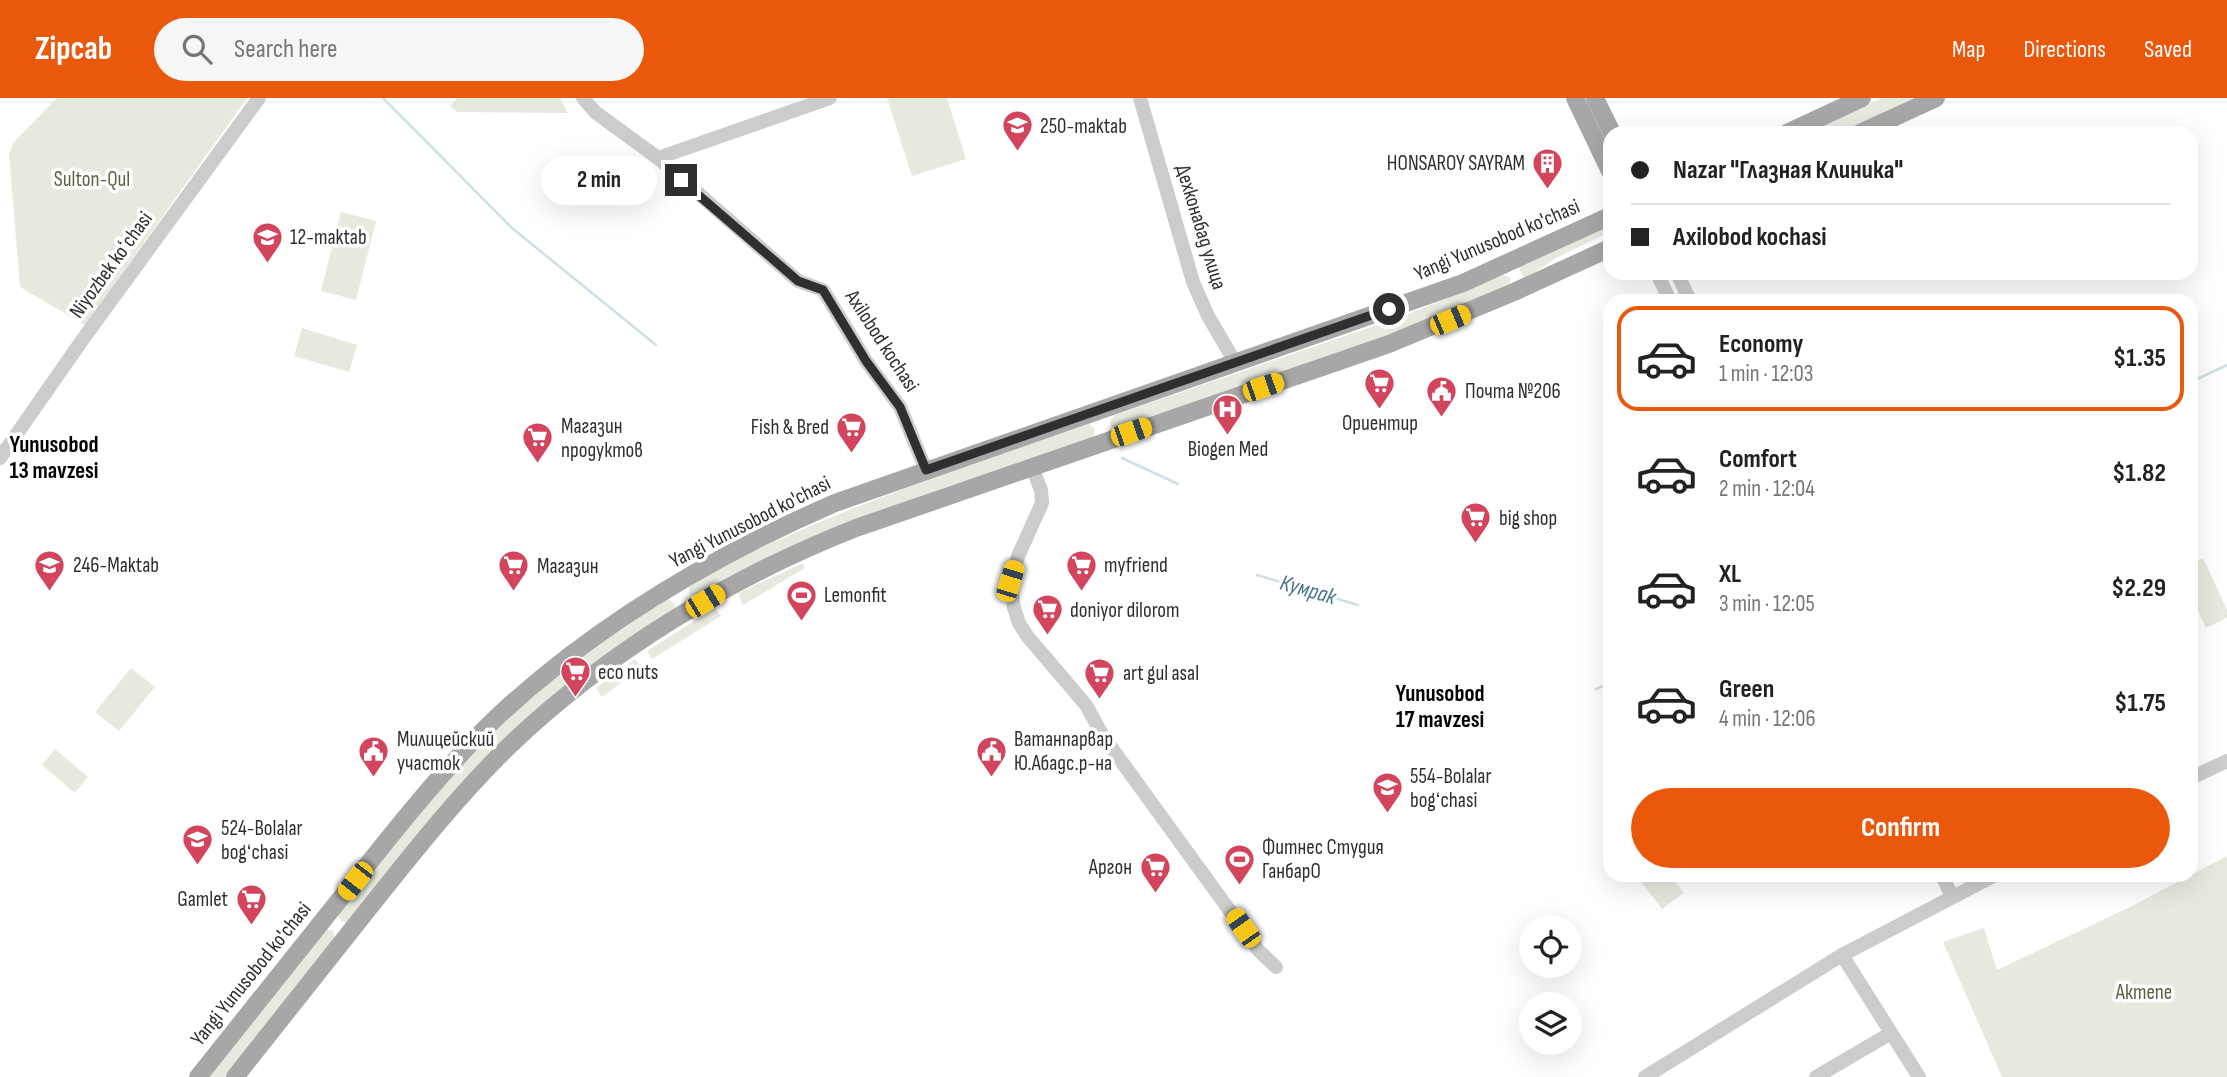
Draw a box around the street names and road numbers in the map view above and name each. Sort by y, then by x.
street label: Дехконабад улица [1170,162,1232,292]
street label: Yangi Yunusobod ko'chasi [1410,194,1584,286]
street label: Niyozbek koʻchasi [64,207,158,323]
street label: Axilobod kochasi [839,285,924,397]
street label: Yangi Yunusobod ko'chasi [665,471,835,573]
street label: Yangi Yunusobod ko'chasi [185,897,317,1051]

